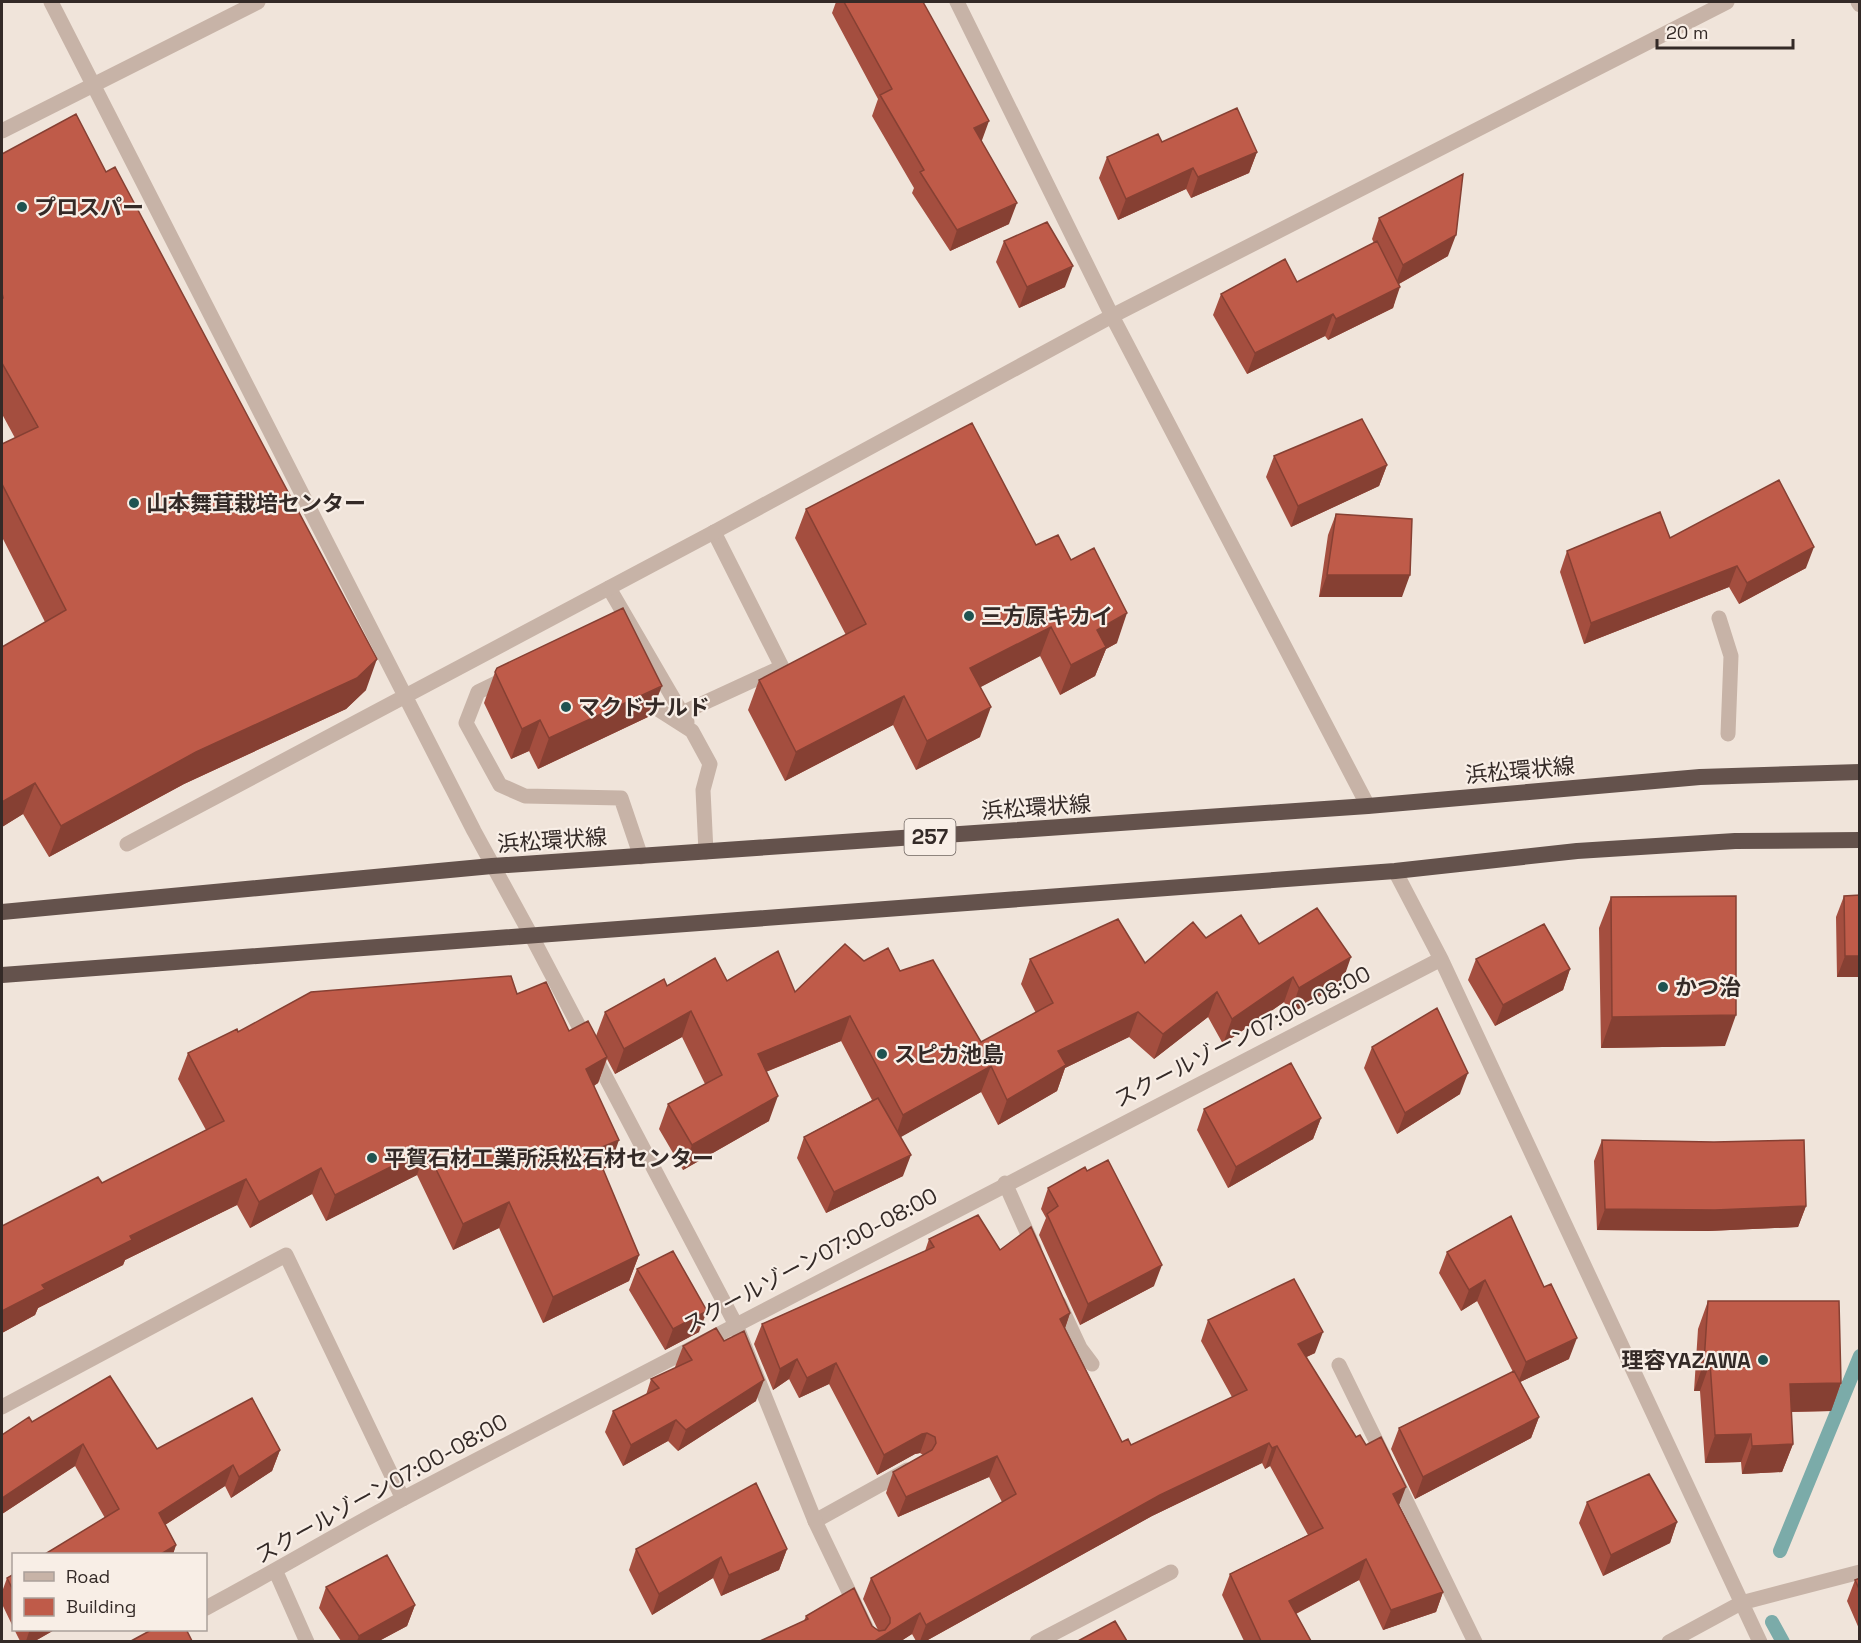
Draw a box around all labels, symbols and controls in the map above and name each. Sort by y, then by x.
scale bar [1657,12,1794,50]
text: 20 m [1666,21,1709,44]
place label: プロスパー [34,193,144,221]
marker: プロスパー [15,200,29,214]
place label: 山本舞茸栽培センター [146,489,366,517]
marker: 山本舞茸栽培センター [127,496,141,510]
place label: 三方原キカイ [981,602,1113,630]
marker: 三方原キカイ [962,609,976,623]
place label: マクドナルド [578,693,710,721]
marker: マクドナルド [559,700,573,714]
street label: 浜松環状線 [1464,751,1576,789]
street label: 浜松環状線 [980,789,1092,825]
road number: 257 [904,819,956,855]
street label: 浜松環状線 [496,822,608,858]
street label: スクールゾーン07:00-08:00 [1109,959,1375,1113]
place label: かつ治 [1675,973,1741,1001]
marker: かつ治 [1656,980,1670,994]
place label: スピカ池島 [894,1040,1004,1068]
marker: スピカ池島 [875,1047,889,1061]
place label: 平賀石材工業所浜松石材センター [384,1144,714,1172]
marker: 平賀石材工業所浜松石材センター [365,1151,379,1165]
street label: スクールゾーン07:00-08:00 [678,1181,942,1339]
place label: 理容YAZAWA [1621,1346,1751,1374]
marker: 理容YAZAWA [1756,1353,1770,1367]
street label: スクールゾーン07:00-08:00 [250,1407,512,1569]
legend [12,1553,207,1631]
text: Road [66,1565,110,1588]
text: Building [66,1595,136,1618]

